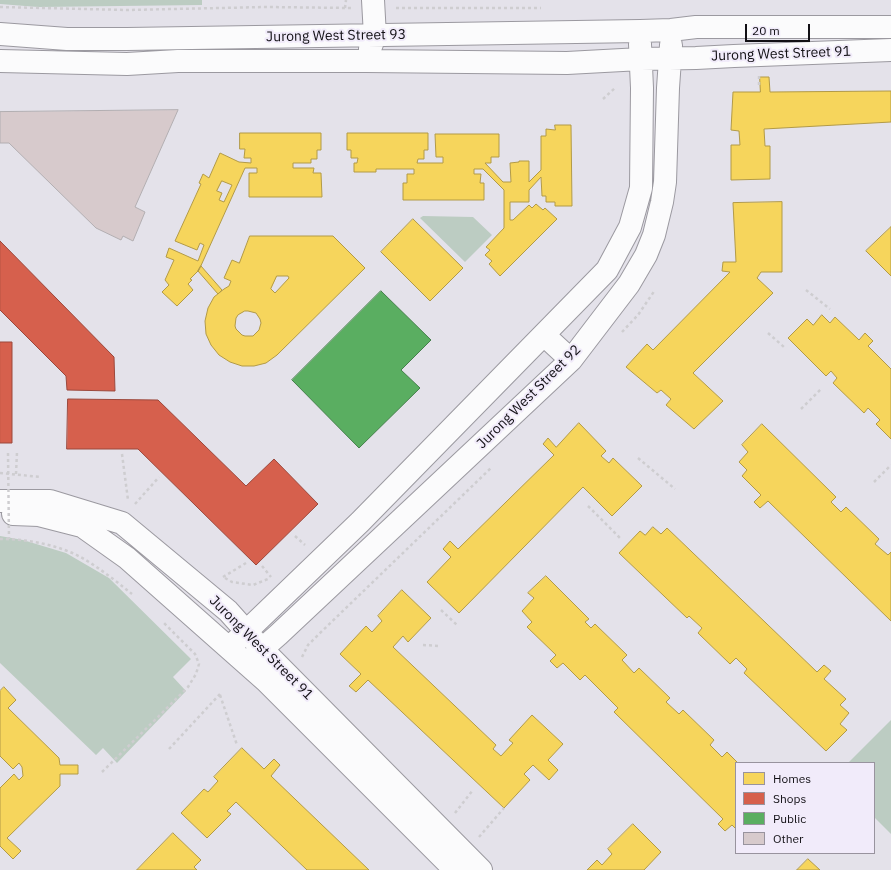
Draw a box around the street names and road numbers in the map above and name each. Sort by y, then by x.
street label: Jurong West Street 93 [266,26,406,46]
street label: Jurong West Street 91 [711,43,851,65]
street label: Jurong West Street 92 [474,342,584,452]
street label: Jurong West Street 91 [206,593,316,703]

